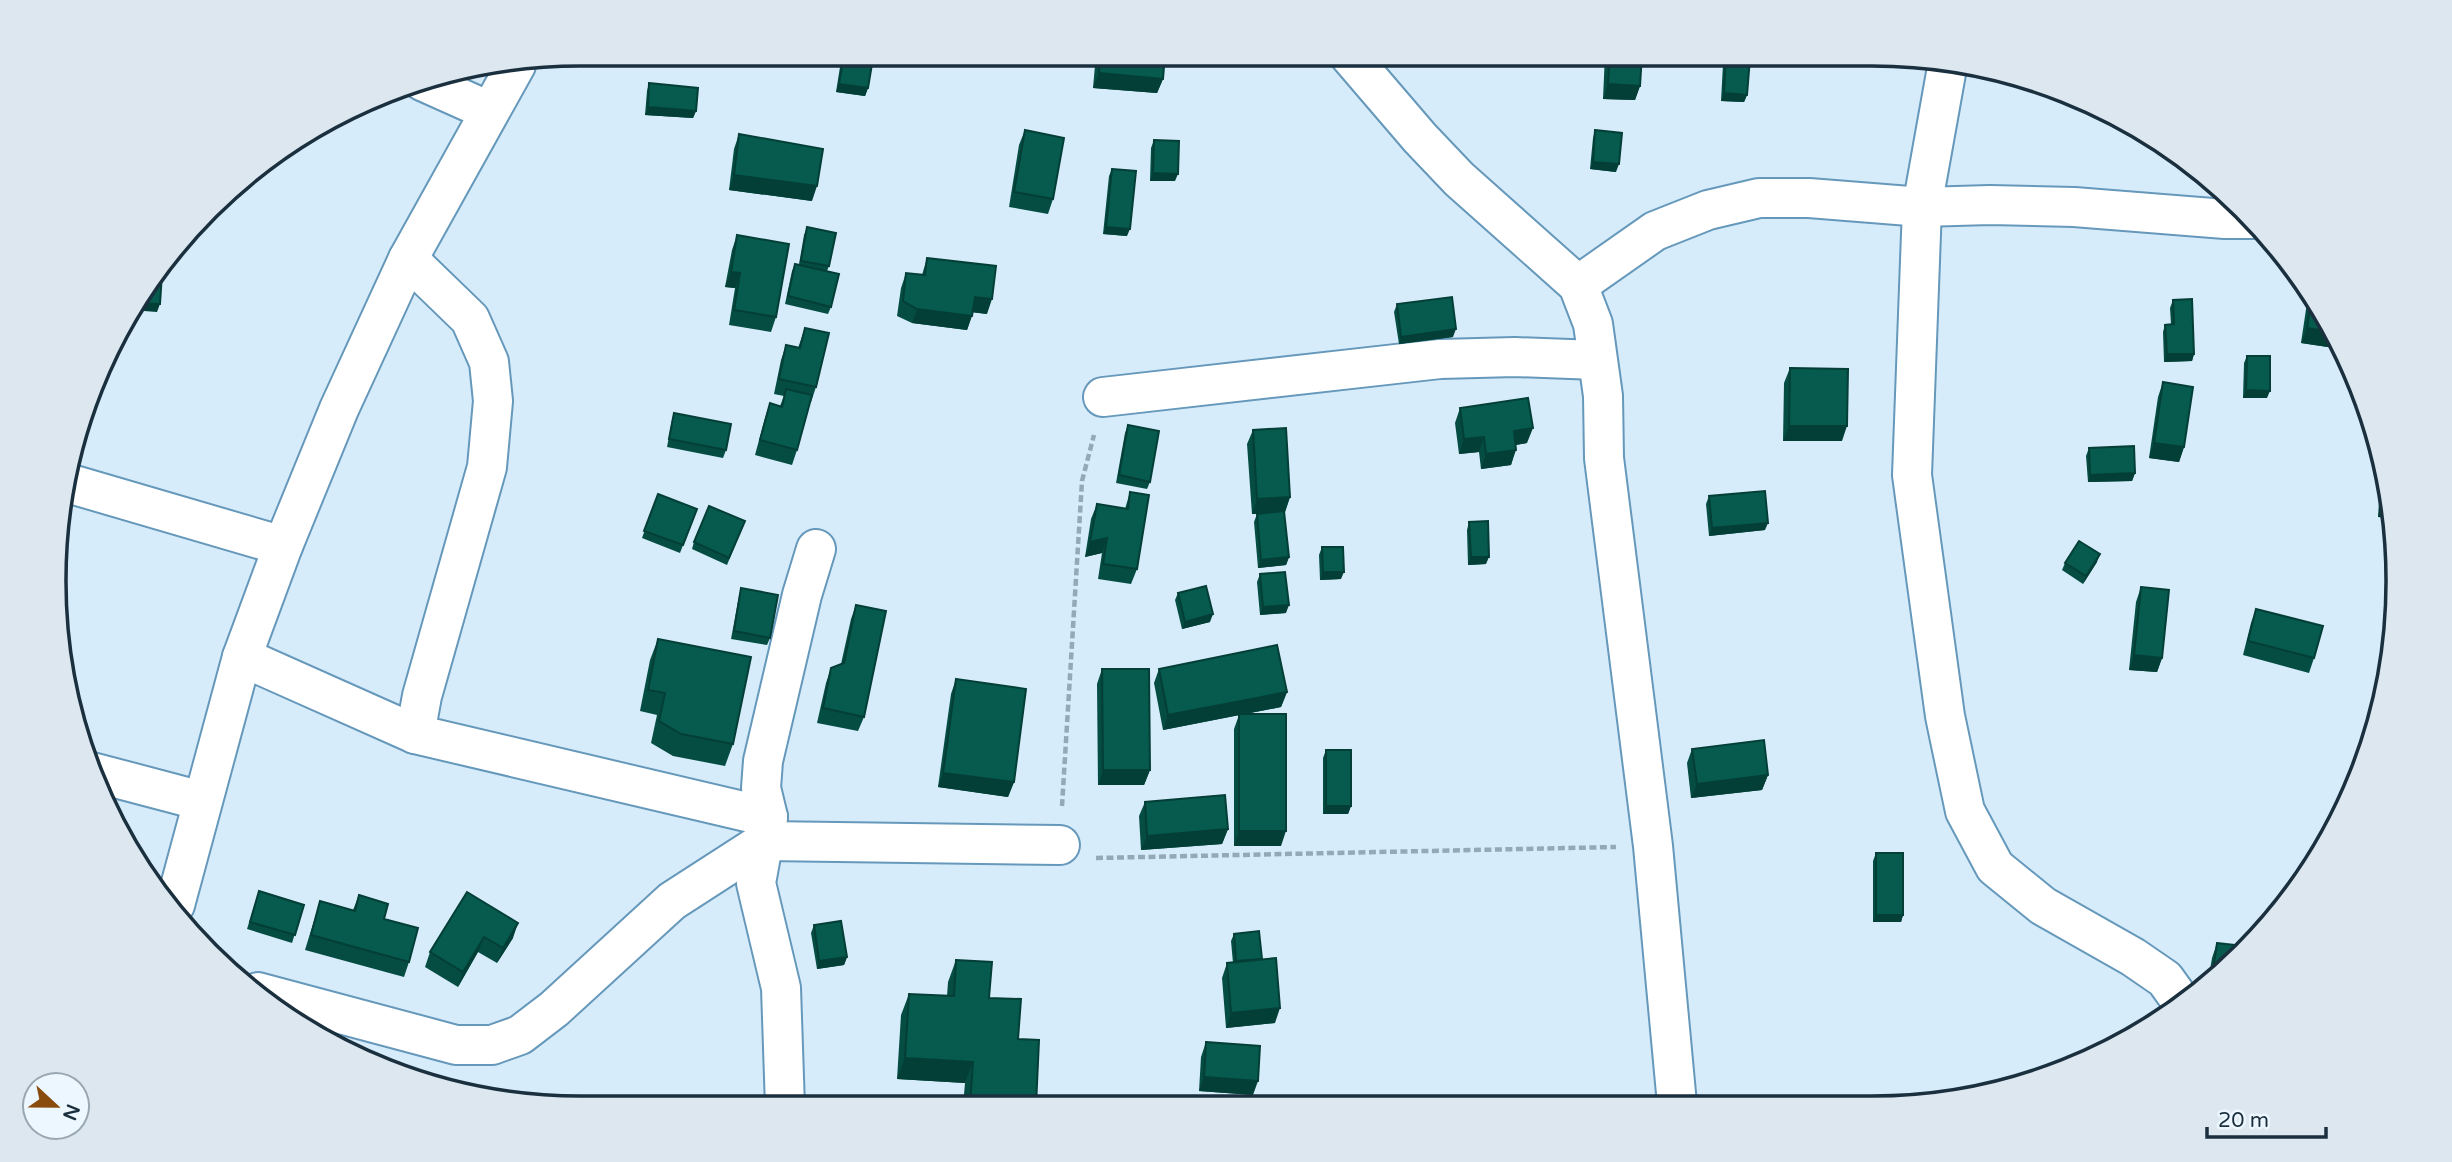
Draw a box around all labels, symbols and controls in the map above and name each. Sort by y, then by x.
north arrow [21,1071,91,1141]
scale bar [2207,1096,2326,1140]
text: N [58,1101,84,1123]
text: 20 m [2218,1108,2269,1133]

